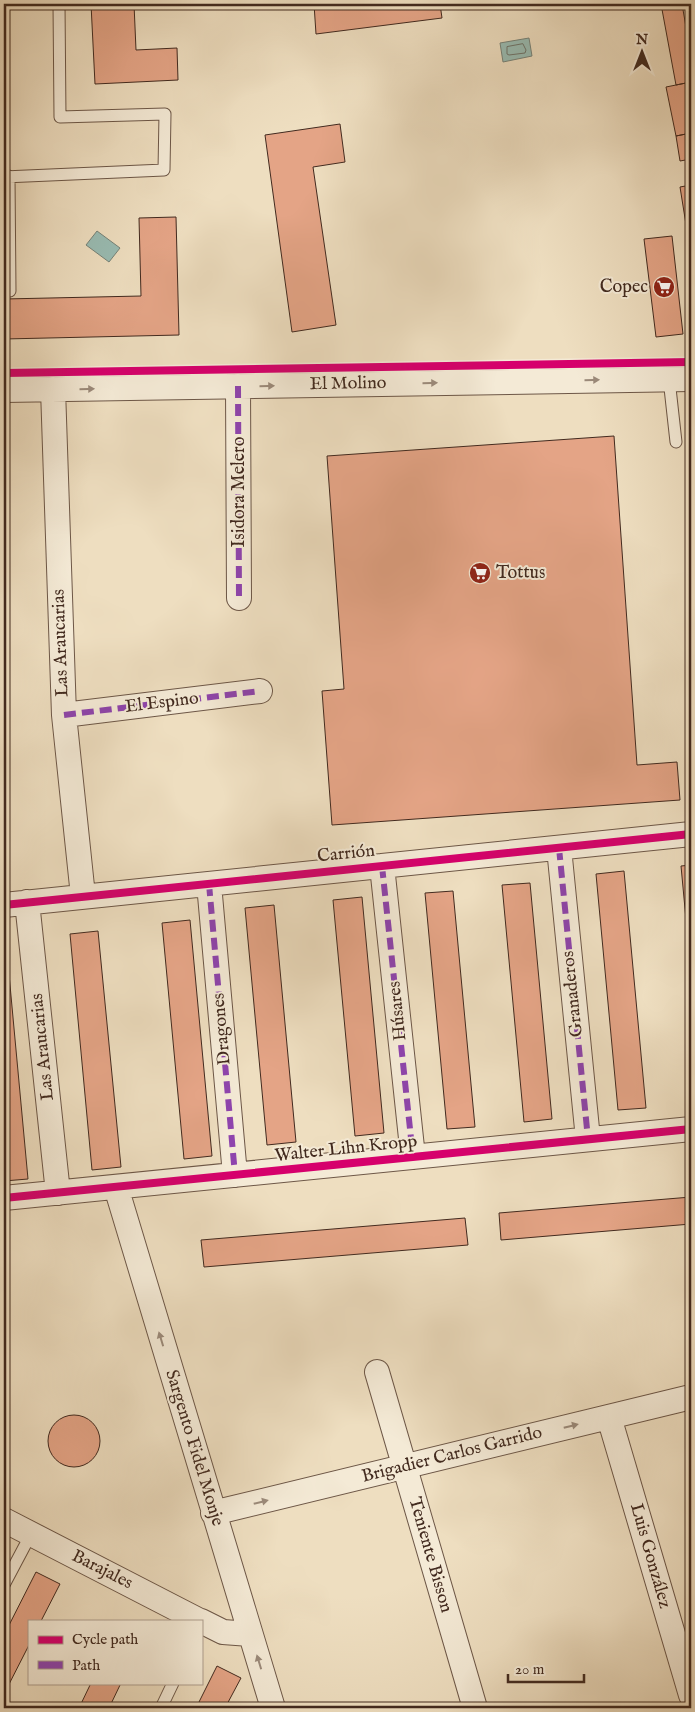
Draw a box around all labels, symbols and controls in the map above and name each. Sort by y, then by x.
north arrow [618,28,668,78]
text: N [635,31,648,49]
supermarket icon: Copec [652,275,676,299]
place label: Copec [600,276,648,299]
street label: El Molino [309,372,387,396]
one-way arrow [585,376,601,384]
one-way arrow [422,379,438,387]
one-way arrow [260,382,276,390]
one-way arrow [80,384,96,392]
street label: Isidora Melero [228,436,251,547]
supermarket icon: Tottus [468,561,492,585]
place label: Tottus [496,562,545,585]
street label: Las Araucarias [48,589,74,697]
street label: El Espino [124,687,200,719]
street label: Carrión [316,839,376,868]
street label: Granaderos [557,950,589,1038]
street label: Húsares [383,980,413,1042]
street label: Las Araucarias [26,992,60,1102]
street label: Dragones [207,992,237,1066]
street label: Walter Lihn Kropp [274,1130,419,1168]
one-way arrow [156,1331,164,1346]
street label: Sargento Fidel Monje [159,1367,229,1529]
street label: Brigadier Carlos Garrido [359,1421,545,1489]
one-way arrow [564,1422,579,1430]
street label: Teniente Bisson [403,1495,458,1616]
one-way arrow [253,1498,268,1506]
street label: Luis González [624,1501,676,1611]
street label: Barajales [68,1545,136,1595]
legend [28,1620,202,1684]
text: Cycle path [72,1630,138,1649]
scale bar [508,1652,584,1684]
one-way arrow [254,1654,262,1669]
text: Path [72,1656,100,1675]
text: 20 m [515,1660,545,1679]

